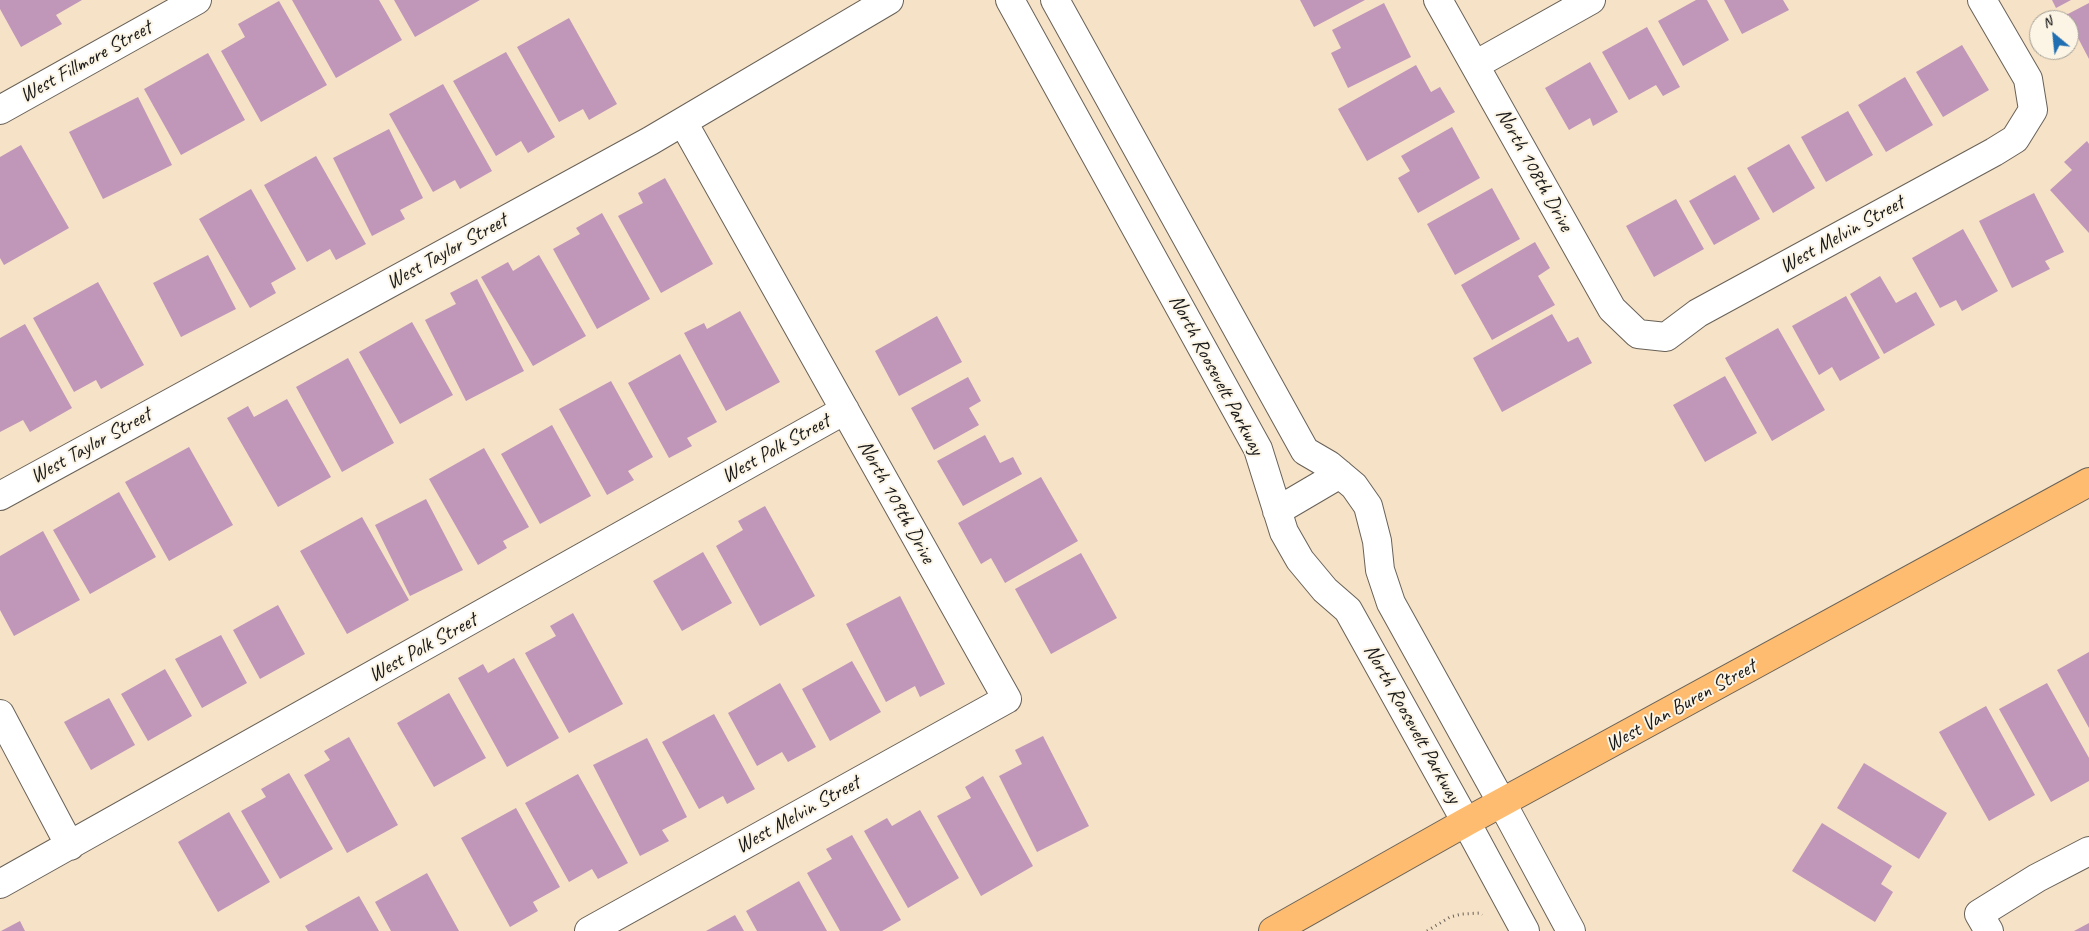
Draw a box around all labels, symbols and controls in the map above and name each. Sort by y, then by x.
north arrow [2029,10,2079,60]
text: N [2039,13,2055,32]
street label: West Fillmore Street [16,15,156,109]
street label: North 108th Drive [1490,104,1578,236]
street label: West Melvin Street [1775,190,1909,280]
street label: West Taylor Street [382,208,512,296]
street label: North Roosevelt Parkway [1163,290,1269,460]
street label: West Taylor Street [26,402,156,490]
street label: West Polk Street [717,409,835,489]
street label: North 109th Drive [852,436,940,568]
street label: West Polk Street [364,608,482,688]
street label: North Roosevelt Parkway [1358,640,1466,808]
street label: West Van Buren Street [1602,654,1760,758]
street label: West Melvin Street [731,770,865,860]

